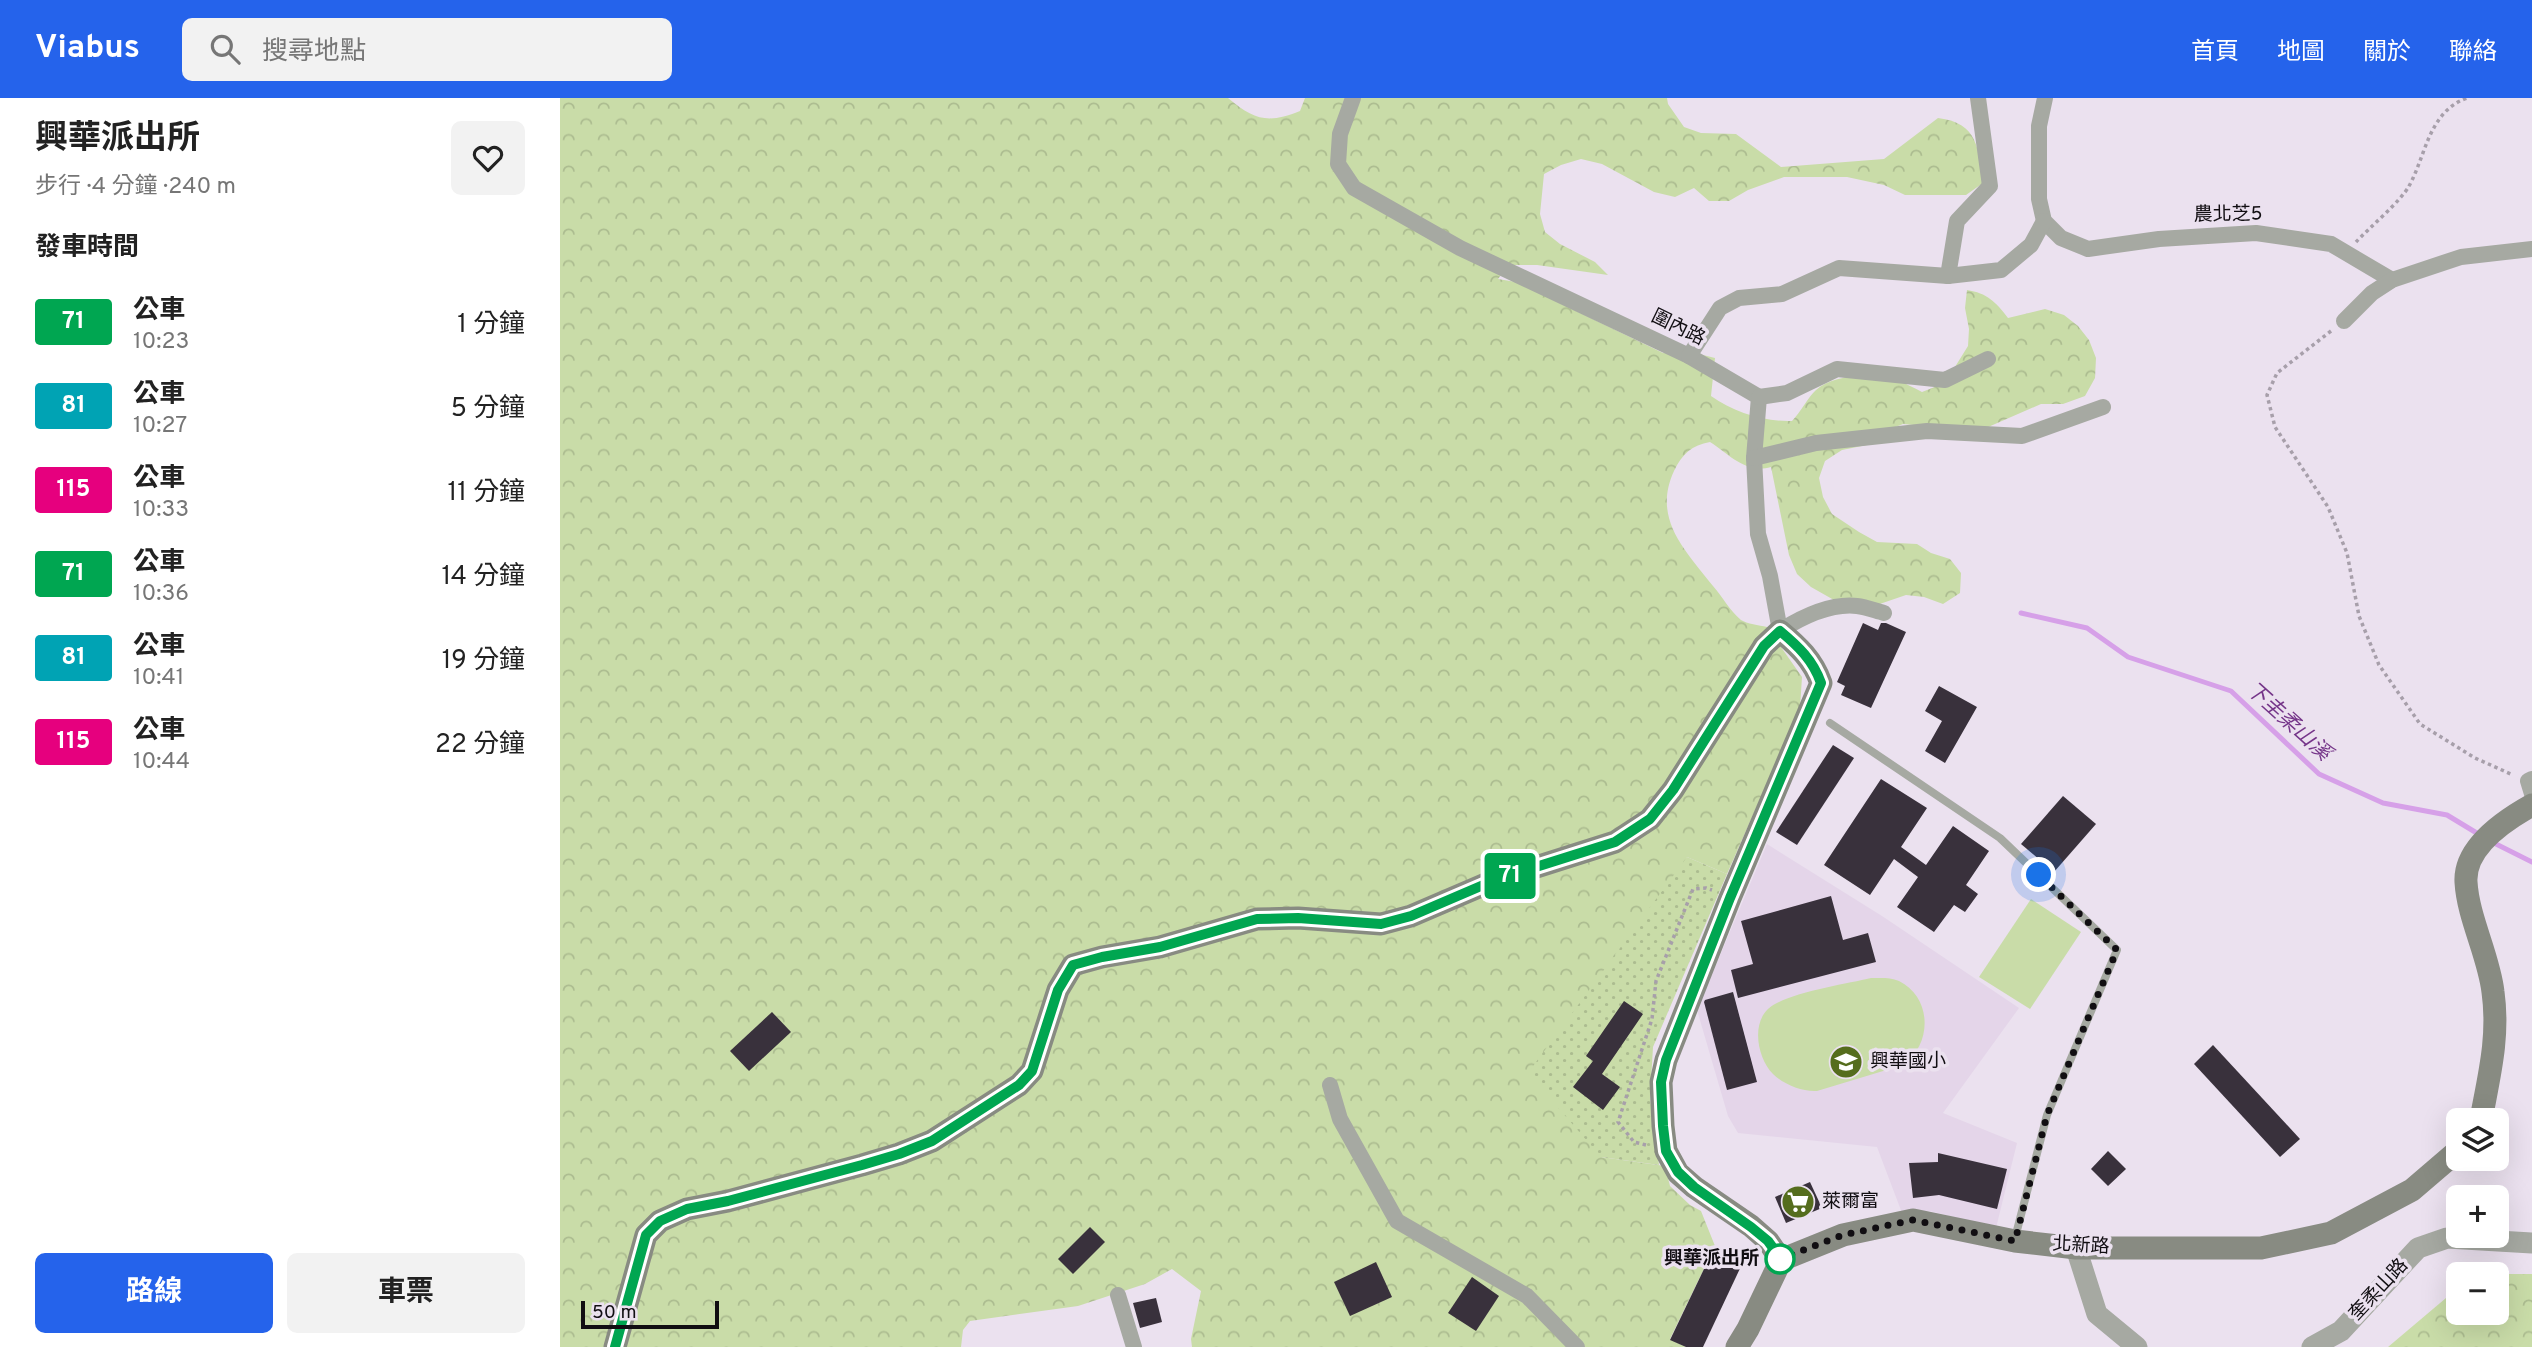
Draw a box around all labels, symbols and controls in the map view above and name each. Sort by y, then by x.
search box [182,18,672,81]
text: Viabus [35,28,140,70]
icon: search [206,30,244,68]
text: 搜尋地點 [262,36,366,69]
text: 首頁 [2191,38,2239,68]
text: 地圖 [2277,38,2325,68]
text: 關於 [2363,38,2411,68]
text: 聯絡 [2449,38,2497,68]
text: 興華派出所 [35,119,200,161]
button: heart [451,121,525,195]
text: 步行 · 4 分鐘 · 240 m [35,173,236,202]
street label: 農北芝5 [2193,202,2263,228]
text: 發車時間 [35,232,139,265]
text: 公車 [133,295,185,328]
street label: 圍內路 [1647,305,1709,351]
text: 71 [62,307,85,337]
text: 1 分鐘 [457,309,525,342]
text: 10:23 [133,328,189,357]
text: 公車 [133,379,185,412]
text: 81 [61,391,86,421]
text: 5 分鐘 [451,393,525,426]
text: 10:27 [133,412,187,441]
text: 公車 [133,463,185,496]
text: 115 [57,475,90,505]
text: 11 分鐘 [447,477,525,510]
text: 10:33 [133,496,189,525]
text: 公車 [133,547,185,580]
text: 71 [62,559,85,589]
text: 14 分鐘 [442,561,525,594]
text: 10:36 [133,580,189,609]
text: 公車 [133,631,185,664]
text: 81 [61,643,86,673]
text: 19 分鐘 [442,645,525,678]
text: 10:41 [133,664,184,693]
water label: 下圭柔山溪 [2240,677,2338,769]
text: 公車 [133,715,185,748]
text: 115 [57,727,90,757]
text: 22 分鐘 [435,729,525,762]
text: 10:44 [133,748,190,777]
line badge: 71 [1478,853,1542,899]
your location [2021,857,2056,892]
text: 71 [1499,861,1521,891]
school or university icon: 興華國小 [1827,1043,1865,1081]
place label: 興華國小 [1870,1050,1946,1074]
map controls [2446,1108,2509,1325]
button: layers [2446,1108,2509,1171]
supermarket icon: 萊爾富 [1779,1183,1817,1221]
button: + [2446,1185,2509,1248]
place label: 萊爾富 [1822,1190,1879,1214]
street label: 北新路 [2052,1233,2110,1259]
marker: 興華派出所 [1765,1244,1795,1274]
place label: 興華派出所 [1664,1247,1759,1271]
button: 路線 [35,1253,273,1333]
button: 車票 [287,1253,525,1333]
street label: 奎柔山路 [2344,1254,2414,1326]
button: − [2446,1262,2509,1325]
scale bar [581,1298,719,1330]
text: 50 m [592,1301,637,1325]

